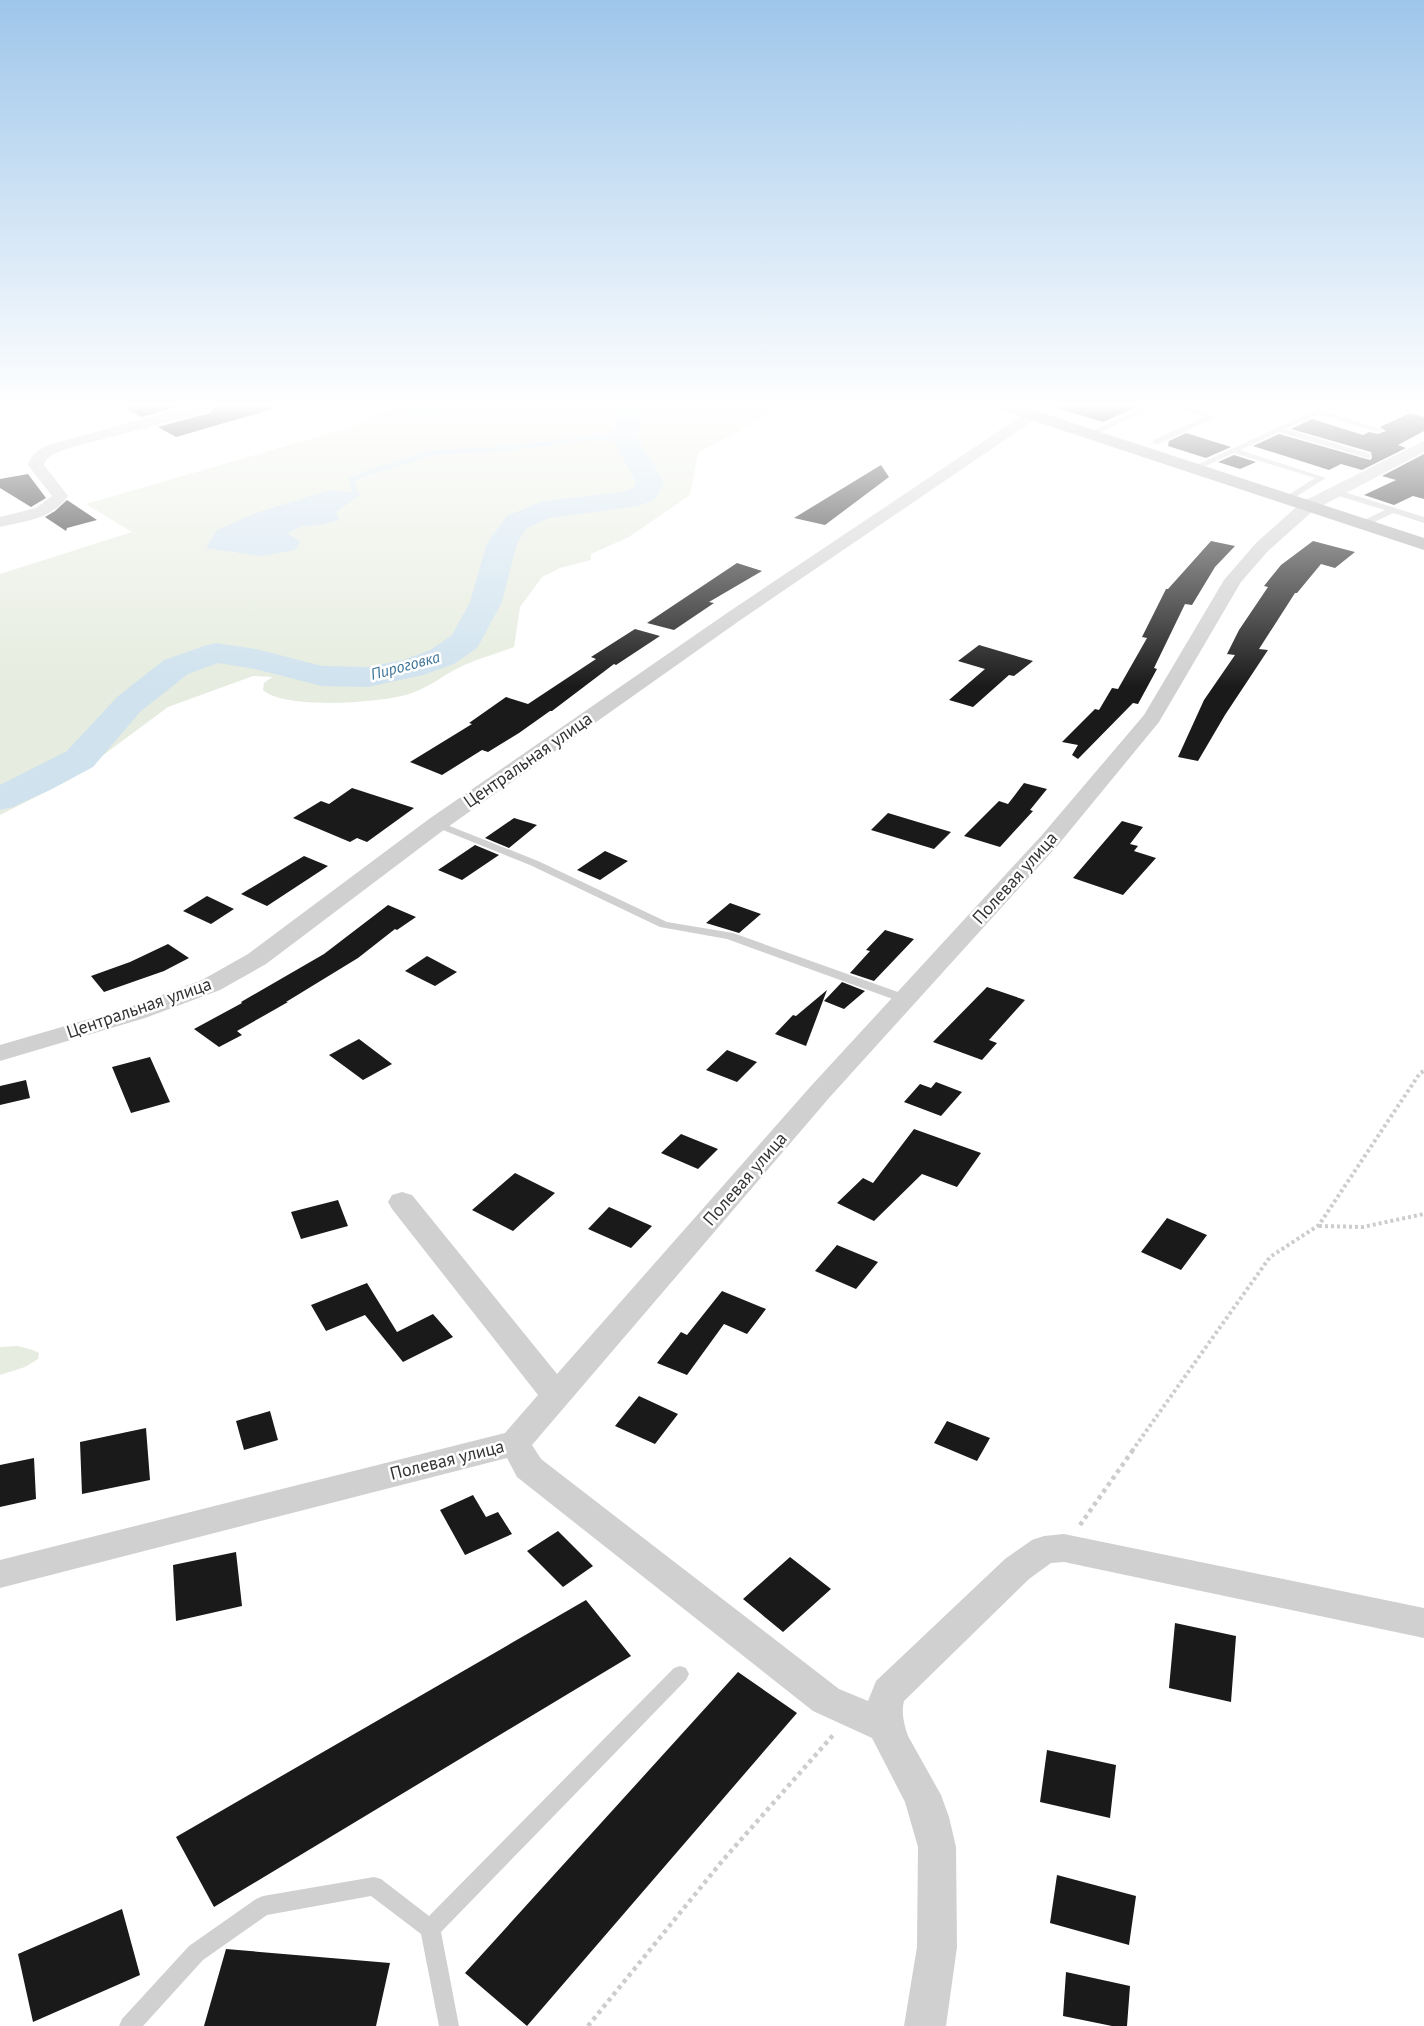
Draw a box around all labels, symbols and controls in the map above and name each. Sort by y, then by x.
water label: Пироговка [368,646,442,684]
street label: Центральная улица [459,707,597,813]
street label: Полевая улица [967,827,1062,929]
street label: Центральная улица [63,972,214,1043]
street label: Полевая улица [698,1127,792,1230]
street label: Полевая улица [387,1434,506,1485]

